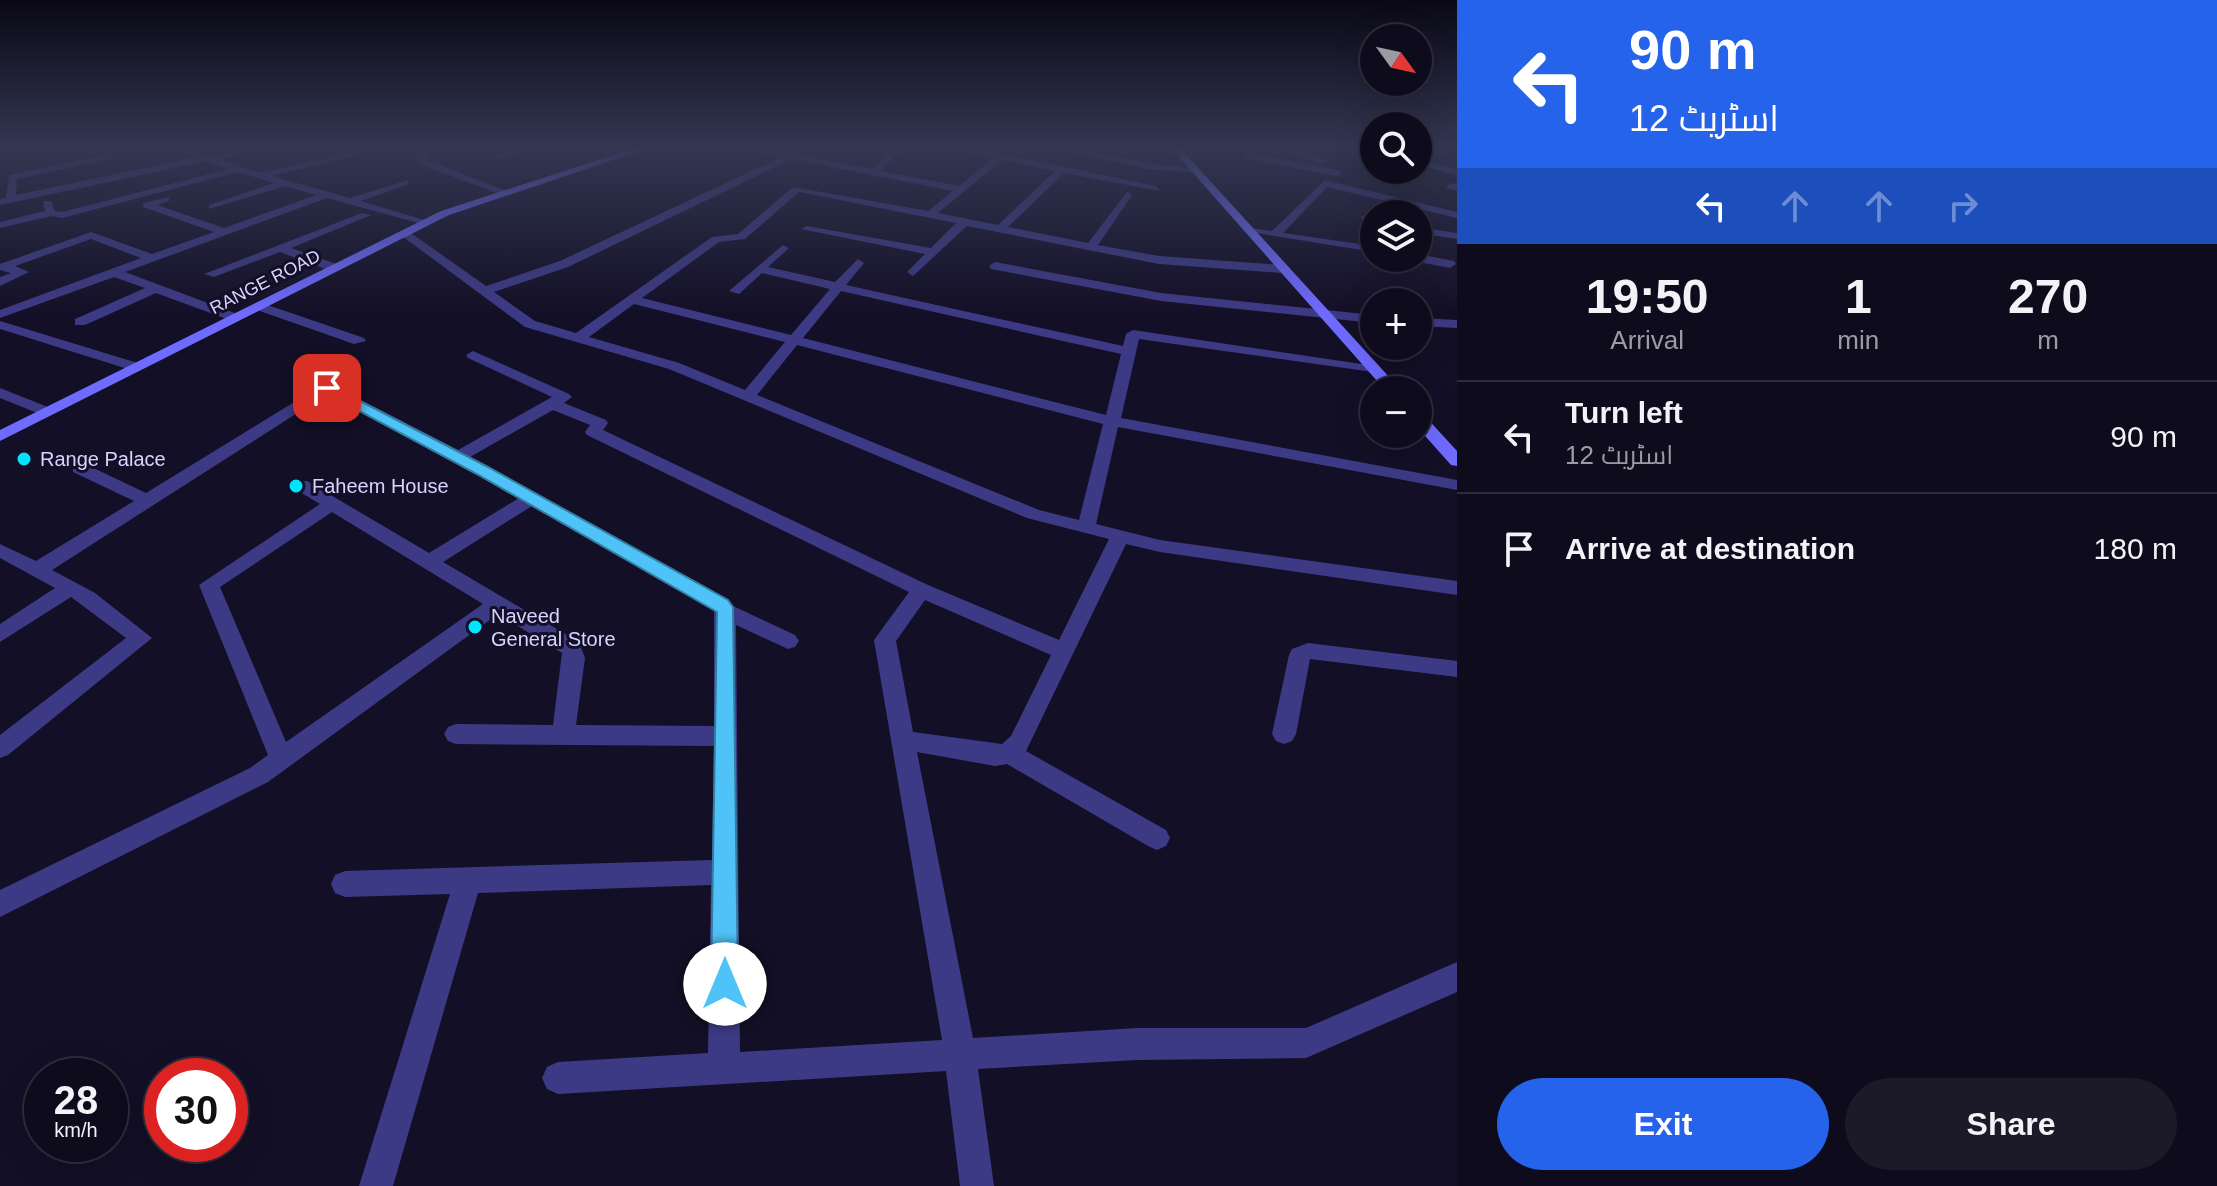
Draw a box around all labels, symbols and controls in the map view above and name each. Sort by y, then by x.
text: 90 m [1629,18,1757,81]
north arrow [1360,24,1432,96]
map controls [1360,24,1432,448]
icon: left [1497,32,1601,136]
text: اسٹریٹ 12 [1629,98,1779,139]
button: search [1360,112,1432,184]
icon: left [1689,184,1733,228]
icon: ahead [1773,184,1817,228]
icon: ahead [1857,184,1901,228]
icon: right [1941,184,1985,228]
button: layers [1360,200,1432,272]
street label: RANGE ROAD [207,246,323,318]
text: 19:50 [1586,270,1709,323]
text: 1 [1845,270,1872,323]
text: 270 [2008,270,2088,323]
button: + [1360,288,1432,360]
text: Arrival [1610,325,1684,355]
text: min [1837,325,1879,355]
text: m [2037,325,2059,355]
pin [293,354,361,422]
icon: arrive [305,366,349,410]
button: − [1360,376,1432,448]
text: Turn left [1565,396,1683,429]
icon: left [1497,415,1541,459]
text: 90 m [2110,420,2177,453]
text: اسٹریٹ 12 [1565,440,1673,470]
place label: Range Palace [40,448,166,470]
marker: Range Palace [15,450,33,468]
place label: Faheem House [312,475,449,497]
marker: Faheem House [287,477,305,495]
icon: arrive [1497,527,1541,571]
text: Arrive at destination [1565,532,1855,565]
text: 180 m [2094,532,2177,565]
place label: Naveed General Store [491,605,616,650]
marker: Naveed General Store [466,618,484,636]
position arrow [683,942,767,1026]
speed limit sign: 30 [144,1058,248,1162]
text: 28 [54,1078,98,1122]
button: Exit [1497,1078,1829,1170]
button: Share [1845,1078,2177,1170]
text: km/h [54,1119,98,1141]

